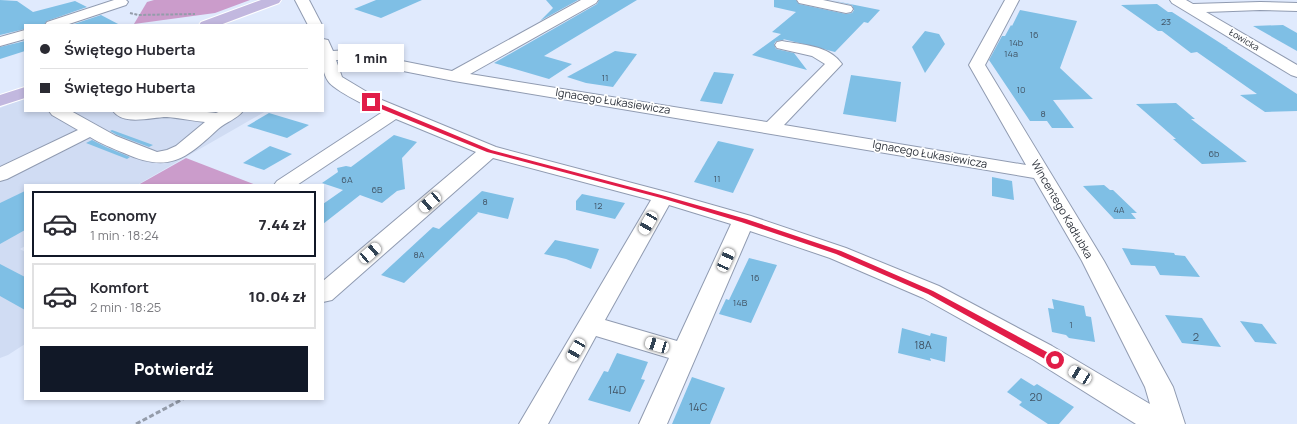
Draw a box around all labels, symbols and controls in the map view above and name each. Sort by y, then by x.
house number: 23 [1161,15,1171,28]
street label: Łowicka [1227,25,1262,54]
house number: 16 [1029,28,1039,41]
house number: 14b [1009,36,1023,49]
text: Świętego Huberta [64,39,195,60]
callout: 1 min [338,44,404,72]
house number: 14a [1004,47,1018,60]
text: 1 min [355,49,387,67]
house number: 11 [601,71,609,84]
text: Świętego Huberta [64,77,195,98]
house number: 10 [1017,83,1026,96]
street label: Ignacego Łukasiewicza [554,84,672,117]
route end [362,93,380,111]
house number: 8 [1040,107,1046,120]
street label: Ignacego Łukasiewicza [871,136,989,171]
house number: 6b [1209,147,1219,160]
street label: Wincentego Kadłubka [1028,157,1097,261]
house number: 11 [713,172,721,185]
house number: 6A [341,173,353,186]
house number: 6B [371,183,383,196]
car [417,190,443,214]
house number: 8 [482,195,488,208]
house number: 12 [594,199,602,212]
house number: 4A [1113,203,1125,216]
text: Economy [90,205,157,226]
icon: car [42,206,78,242]
car [637,210,659,236]
text: 7.44 zł [258,214,306,235]
text: 1 min · 18:24 [90,226,159,244]
car [357,241,383,265]
car [716,247,736,273]
house number: 8A [414,248,425,261]
house number: 16 [750,271,760,284]
text: Komfort [90,277,149,298]
icon: car [42,278,78,314]
text: 10.04 zł [248,286,306,307]
house number: 14B [733,296,748,309]
text: 2 min · 18:25 [90,298,161,316]
house number: 1 [1069,318,1073,331]
house number: 2 [1193,329,1199,344]
car [644,336,670,354]
car [565,337,587,363]
house number: 18A [914,337,932,352]
button: Potwierdź [40,346,308,392]
route start [1046,351,1064,369]
car [1067,364,1093,386]
house number: 14D [608,382,626,397]
house number: 20 [1030,389,1042,404]
house number: 14C [689,399,707,414]

